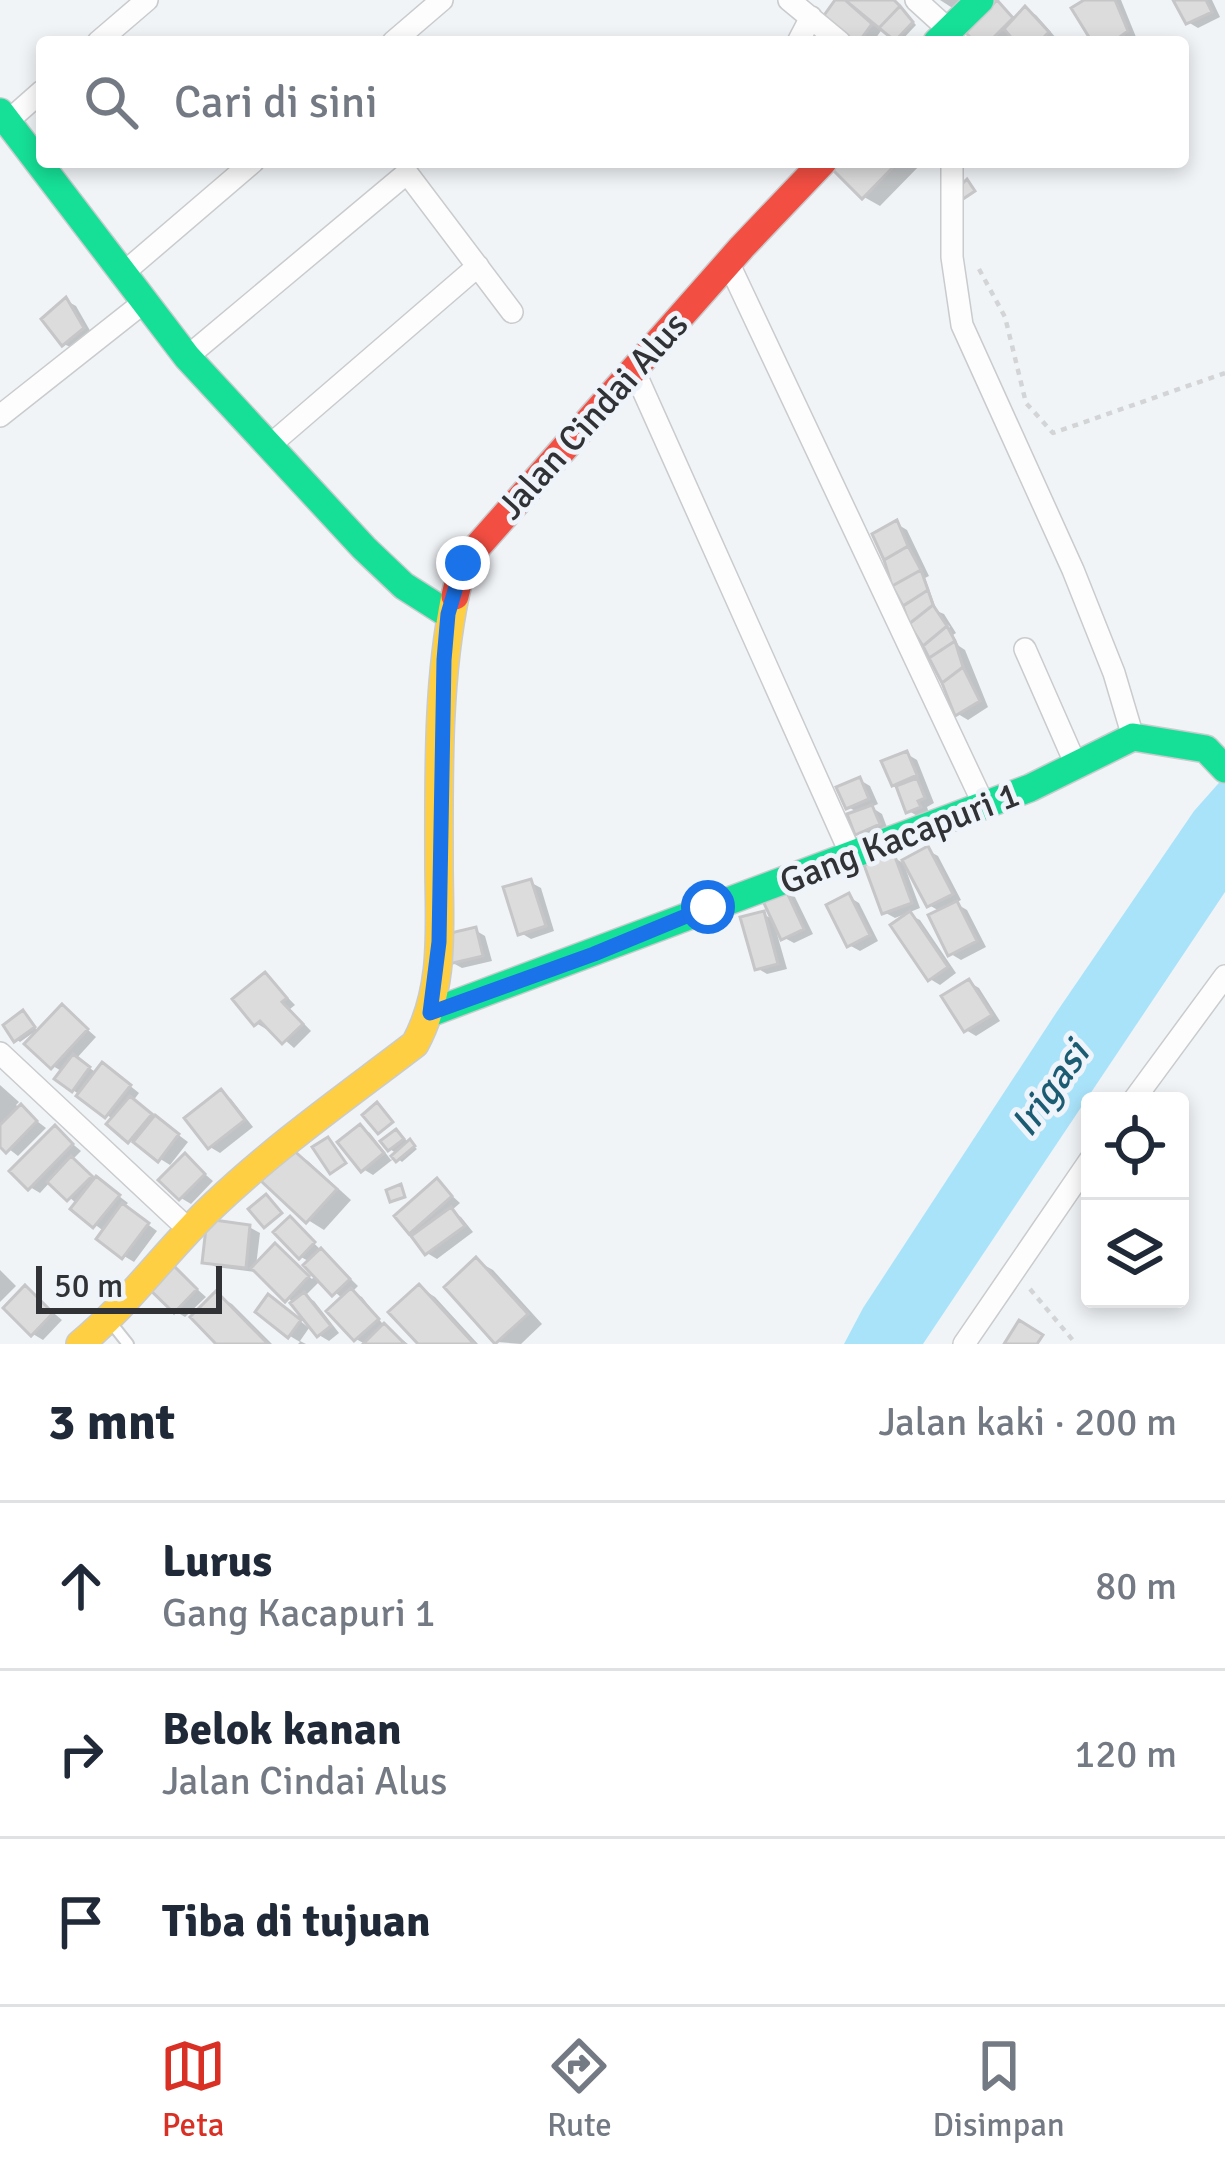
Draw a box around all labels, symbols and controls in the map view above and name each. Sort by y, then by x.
search box [36,36,1189,168]
icon: search [78,69,144,135]
text: Cari di sini [174,75,378,130]
street label: Jalan Cindai Alus [488,303,698,529]
route end [436,536,490,590]
street label: Gang Kacapuri 1 [774,772,1025,905]
route start [681,880,735,934]
water label: Irigasi [1000,1029,1102,1145]
map controls [1081,1092,1189,1308]
button: locate [1081,1092,1189,1200]
button: layers [1081,1200,1189,1308]
scale bar [36,1260,222,1313]
text: 50 m [54,1266,123,1307]
text: 3 mnt [48,1391,175,1454]
text: Jalan kaki · 200 m [879,1398,1177,1446]
text: Lurus [162,1534,272,1589]
icon: ahead [48,1553,114,1619]
text: 80 m [1095,1562,1177,1610]
text: Gang Kacapuri 1 [162,1589,436,1637]
text: Belok kanan [162,1702,402,1757]
icon: right [48,1721,114,1787]
text: 120 m [1074,1730,1177,1778]
text: Jalan Cindai Alus [162,1757,447,1805]
icon: arrive [48,1889,114,1955]
text: Tiba di tujuan [162,1894,431,1949]
tab: Peta [160,2033,226,2146]
tab: Rute [546,2033,612,2146]
tab: Disimpan [933,2033,1065,2146]

